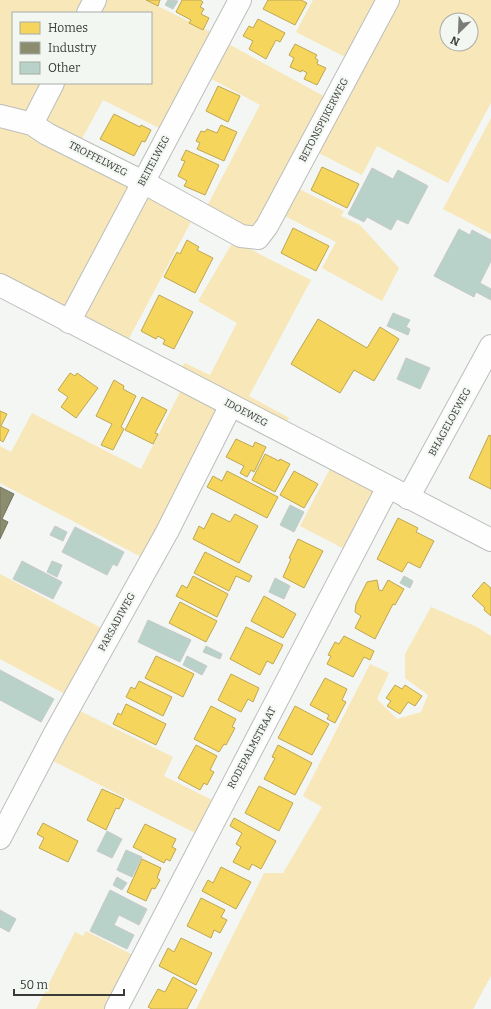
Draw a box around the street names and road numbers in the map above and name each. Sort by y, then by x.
street label: BETONSPIJKERWEG [297,75,352,164]
street label: BEITELWEG [136,133,173,188]
street label: TROFFELWEG [67,139,130,179]
street label: BHAGELOEWEG [426,385,474,458]
street label: IDOEWEG [222,397,270,430]
street label: PARSADIWEG [96,590,138,653]
street label: RODEPALMSTRAAT [225,705,279,791]

